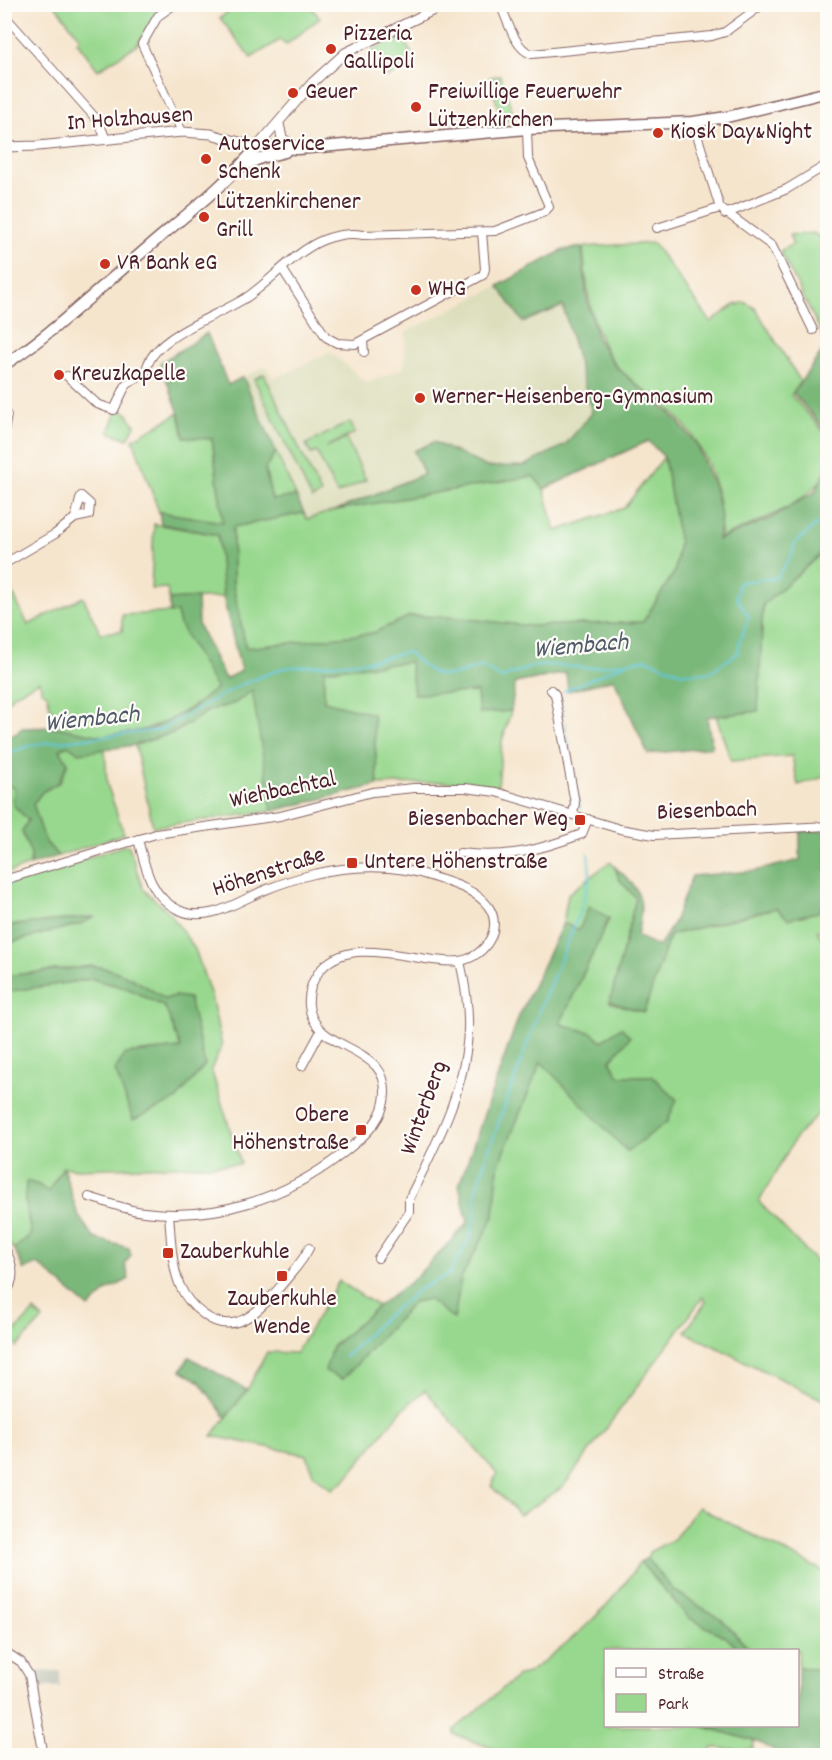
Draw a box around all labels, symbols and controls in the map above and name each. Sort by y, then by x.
place label: Pizzeria Gallipoli [343,18,414,80]
marker: Pizzeria Gallipoli [324,42,338,56]
place label: Geuer [305,76,358,110]
place label: Freiwillige Feuerwehr Lützenkirchen [428,76,622,138]
marker: Geuer [286,86,300,100]
street label: In Holzhausen [66,99,194,141]
marker: Freiwillige Feuerwehr Lützenkirchen [409,100,423,114]
place label: Kiosk Day&Night [670,116,812,150]
marker: Kiosk Day&Night [651,126,665,140]
place label: Autoservice Schenk [218,128,325,190]
marker: Autoservice Schenk [199,152,213,166]
place label: Lützenkirchener Grill [216,186,361,248]
marker: Lützenkirchener Grill [197,210,211,224]
place label: VR Bank eG [117,247,217,281]
marker: VR Bank eG [98,257,112,271]
place label: WHG [428,273,466,307]
marker: WHG [409,283,423,297]
place label: Kreuzkapelle [71,358,186,392]
marker: Kreuzkapelle [52,368,66,382]
place label: Werner-Heisenberg-Gymnasium [432,381,714,415]
marker: Werner-Heisenberg-Gymnasium [413,391,427,405]
water label: Wiembach [532,624,631,670]
water label: Wiembach [43,697,142,743]
street label: Wiehbachtal [227,763,340,819]
street label: Biesenbach [656,793,758,831]
place label: Biesenbacher Weg [408,803,568,837]
marker: Biesenbacher Weg [573,813,587,827]
street label: Höhenstraße [208,839,330,907]
place label: Untere Höhenstraße [364,846,548,880]
marker: Untere Höhenstraße [345,856,359,870]
street label: Winterberg [392,1056,458,1160]
place label: Obere Höhenstraße [232,1099,349,1161]
marker: Obere Höhenstraße [354,1123,368,1137]
place label: Zauberkuhle [180,1236,290,1270]
marker: Zauberkuhle [161,1246,175,1260]
marker: Zauberkuhle Wende [275,1269,289,1283]
place label: Zauberkuhle Wende [227,1283,337,1345]
legend [604,1649,799,1727]
text: Straße [658,1663,704,1688]
text: Park [658,1693,689,1718]

